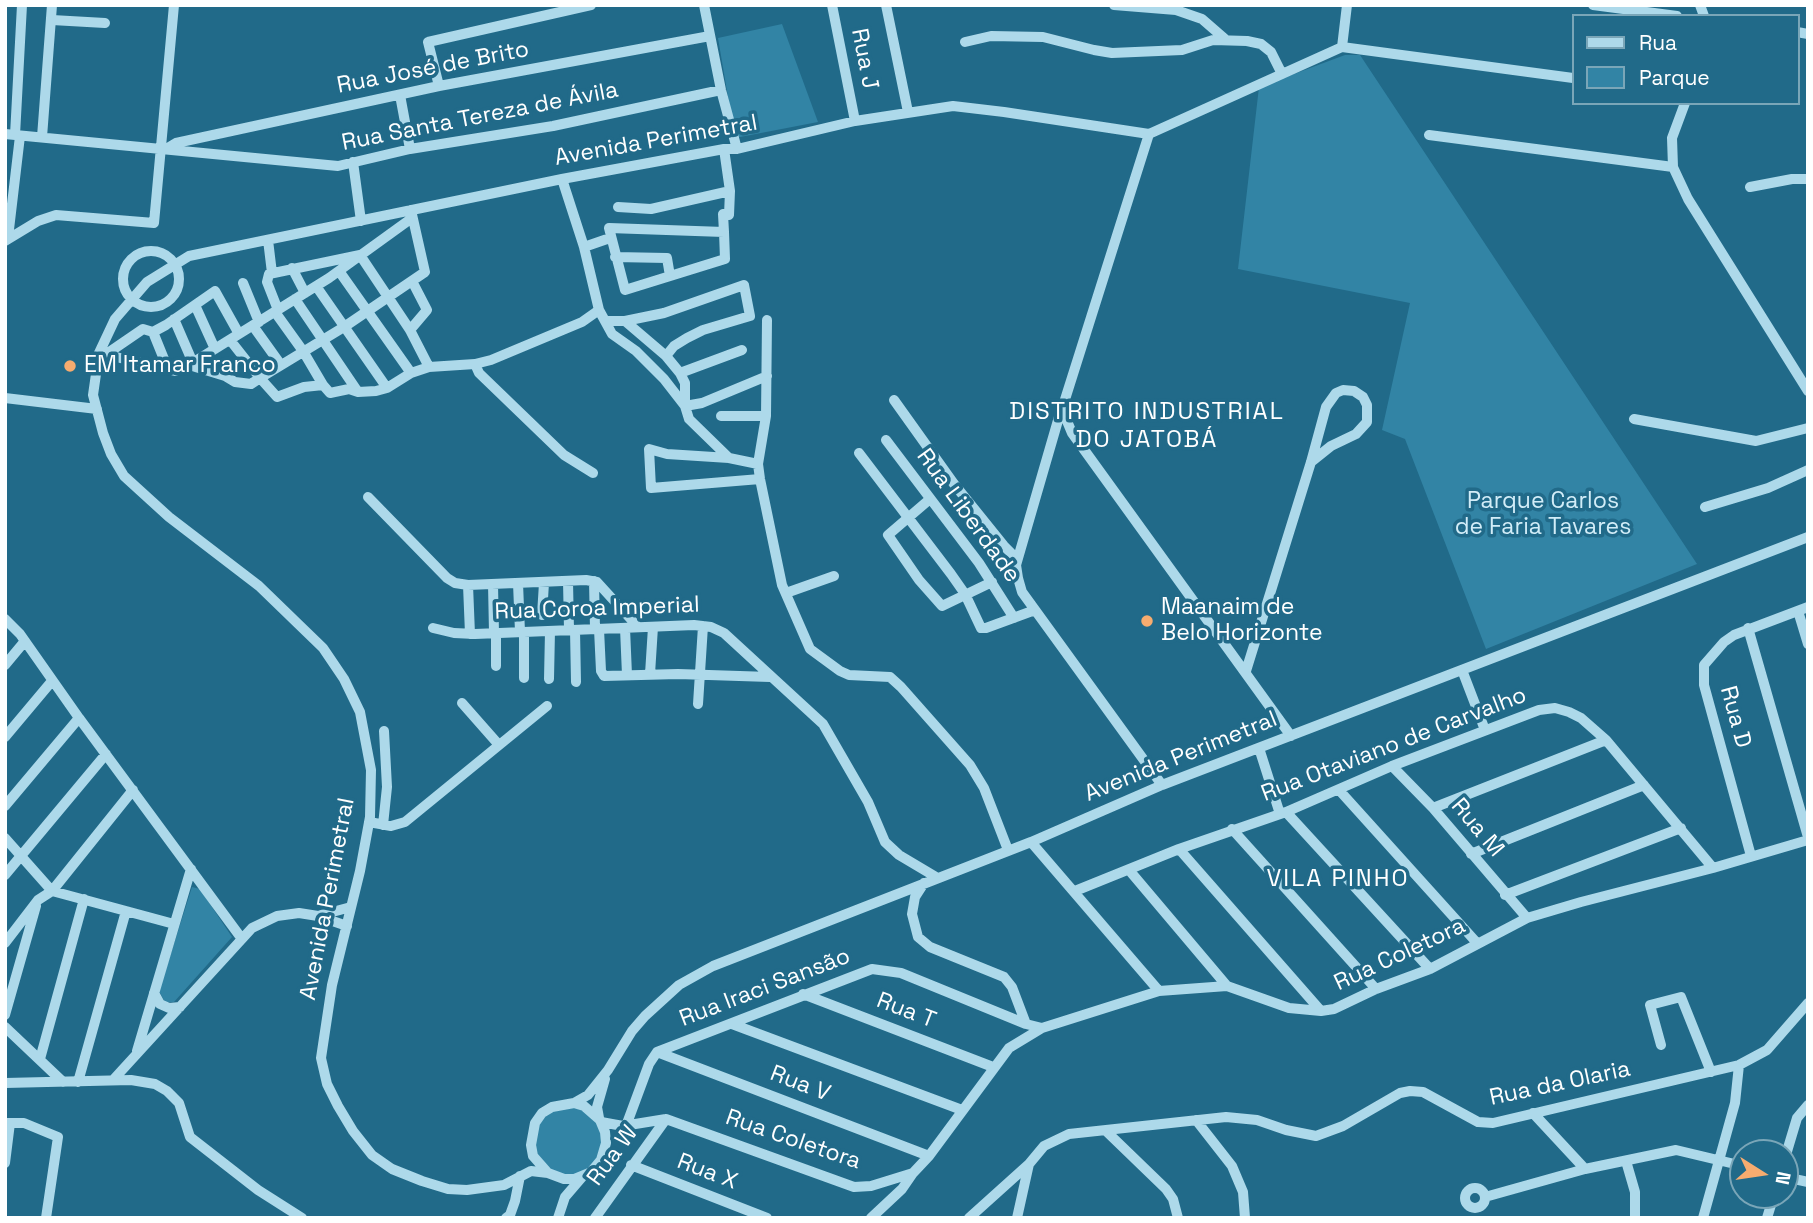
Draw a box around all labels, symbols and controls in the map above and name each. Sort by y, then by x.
legend [1572,14,1799,105]
street label: Rua J [845,26,883,92]
text: Rua [1639,29,1677,56]
street label: Rua José de Brito [335,36,531,100]
text: Parque [1639,64,1710,91]
street label: Rua Santa Tereza de Ávila [339,77,621,157]
street label: Avenida Perimetral [552,110,760,172]
place label: EM Itamar Franco [84,352,276,380]
marker: EM Itamar Franco [62,358,78,374]
district label: DISTRITO INDUSTRIAL DO JATOBÁ [1012,398,1282,454]
street label: Rua Liberdade [910,444,1026,588]
park label: Parque Carlos de Faria Tavares [1455,488,1631,542]
street label: Rua Coroa Imperial [494,592,700,626]
place label: Maanaim de Belo Horizonte [1161,594,1322,648]
marker: Maanaim de Belo Horizonte [1139,613,1155,629]
street label: Rua Otaviano de Carvalho [1257,682,1531,808]
street label: Rua D [1714,683,1756,751]
street label: Avenida Perimetral [1081,706,1281,808]
street label: Rua M [1445,793,1509,863]
street label: Avenida Perimetral [295,796,361,1002]
district label: VILA PINHO [1268,865,1408,893]
street label: Rua Coletora [1330,913,1470,997]
street label: Rua Iraci Sansão [676,943,854,1033]
street label: Rua T [872,987,940,1035]
street label: Rua da Olaria [1487,1056,1633,1112]
street label: Rua V [766,1060,834,1108]
street label: Rua Coletora [722,1104,864,1176]
street label: Rua W [582,1120,644,1192]
north arrow [1729,1139,1799,1209]
street label: Rua X [673,1148,741,1196]
text: N [1770,1169,1797,1187]

